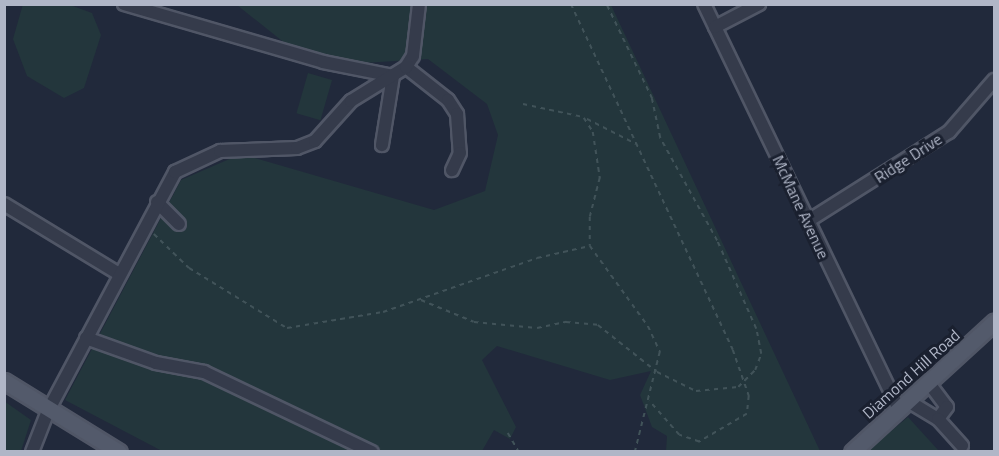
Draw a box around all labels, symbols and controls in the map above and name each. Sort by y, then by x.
street label: Ridge Drive [871,129,945,187]
street label: McMane Avenue [769,152,833,262]
street label: Diamond Hill Road [858,325,964,423]

